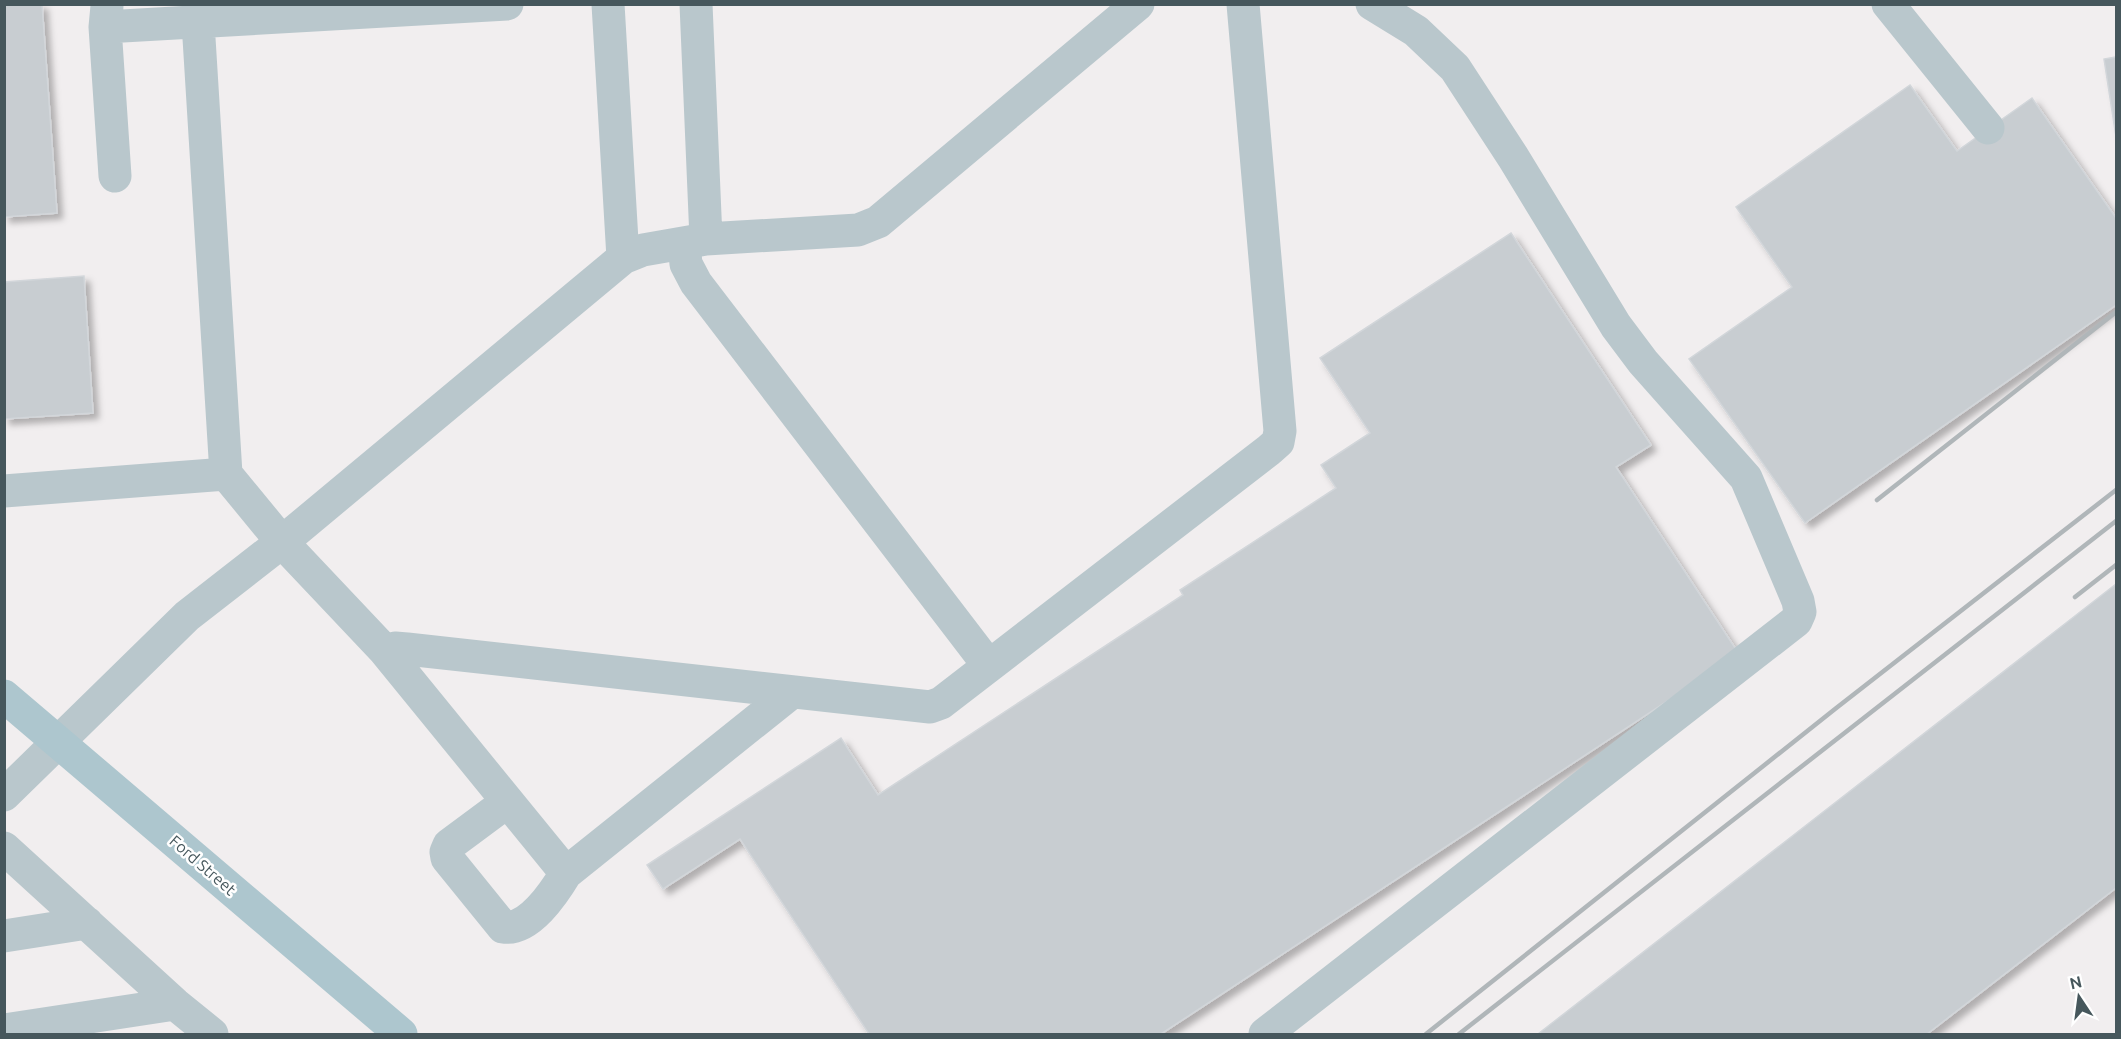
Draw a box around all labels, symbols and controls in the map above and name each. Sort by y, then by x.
street label: Ford Street [166,831,240,899]
north arrow [2049,967,2109,1027]
text: N [2068,972,2083,992]

